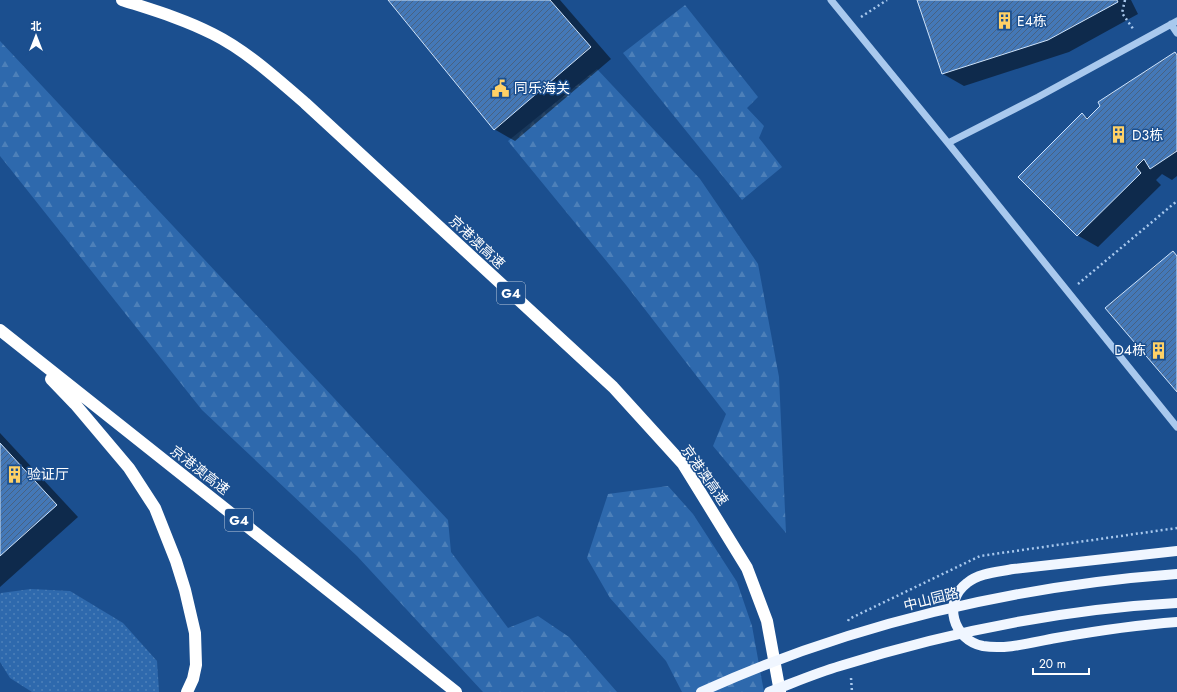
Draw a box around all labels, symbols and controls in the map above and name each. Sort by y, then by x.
building icon: E4栋 [994,11,1014,31]
place label: E4栋 [1017,11,1047,31]
north arrow [16,16,56,56]
text: 北 [31,18,42,34]
public building icon: 同乐海关 [491,78,511,98]
place label: 同乐海关 [514,78,570,98]
building icon: D3栋 [1109,125,1129,145]
place label: D3栋 [1132,125,1163,145]
street label: 京港澳高速 [445,211,509,273]
road number: G4 [497,282,525,304]
place label: D4栋 [1114,340,1146,360]
building icon: D4栋 [1149,340,1169,360]
street label: 京港澳高速 [166,441,234,499]
street label: 京港澳高速 [677,441,733,509]
building icon: 验证厅 [4,464,24,484]
place label: 验证厅 [27,464,69,484]
road number: G4 [225,509,253,531]
street label: 中山园路 [901,583,961,615]
scale bar [1033,650,1089,676]
text: 20 m [1039,655,1066,673]

